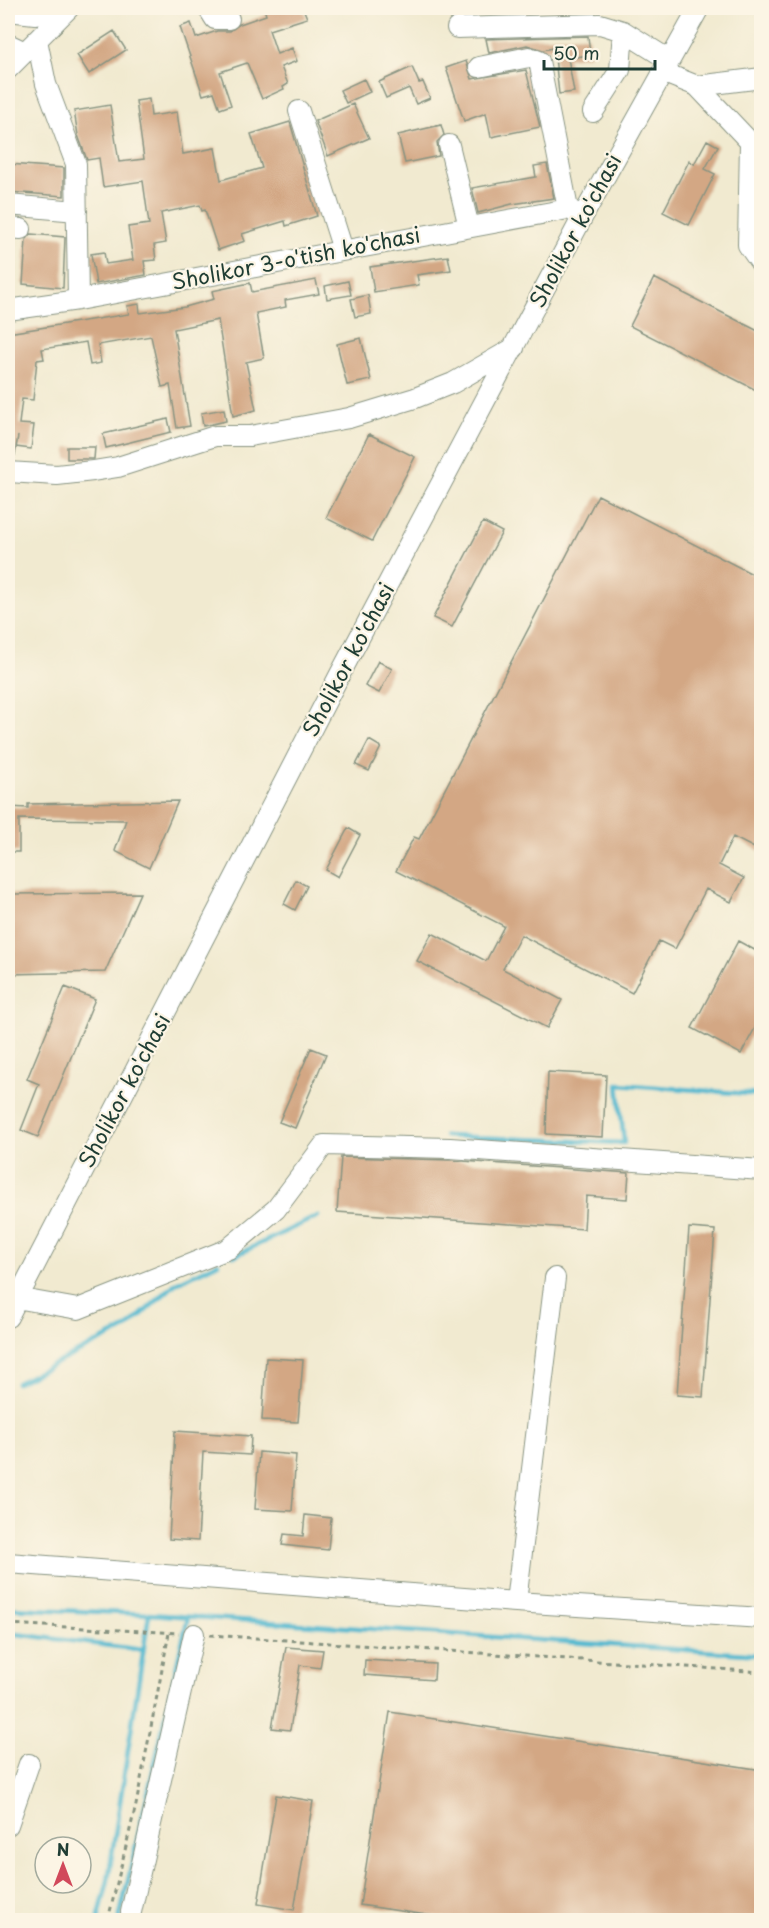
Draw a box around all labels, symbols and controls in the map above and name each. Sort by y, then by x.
scale bar [544,33,655,71]
text: 50 m [553,39,600,66]
street label: Sholikor ko'chasi [520,147,628,313]
street label: Sholikor 3-o'tish ko'chasi [168,217,423,297]
street label: Sholikor ko'chasi [293,576,401,742]
street label: Sholikor ko'chasi [69,1007,177,1173]
north arrow [33,1835,93,1895]
text: N [57,1837,69,1861]

